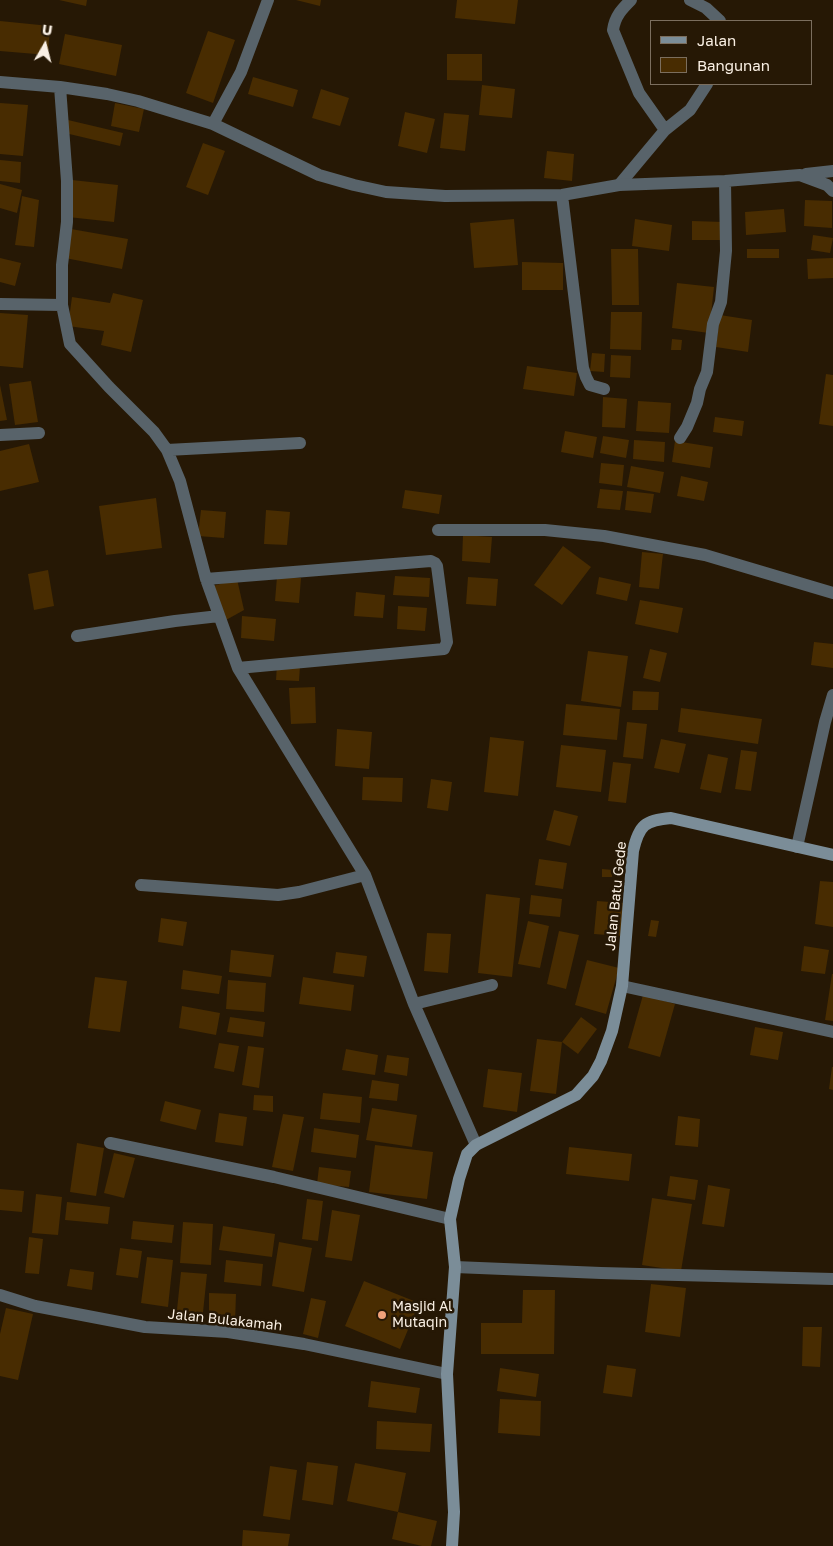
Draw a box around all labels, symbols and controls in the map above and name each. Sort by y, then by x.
north arrow [20,20,70,70]
legend [650,20,813,85]
text: U [41,21,53,39]
text: Jalan [697,31,736,49]
text: Bangunan [697,56,770,74]
street label: Jalan Batu Gede [602,841,630,951]
place label: Masjid Al Mutaqin [392,1299,453,1331]
street label: Jalan Bulakamah [167,1306,283,1334]
marker: Masjid Al Mutaqin [376,1309,388,1321]

